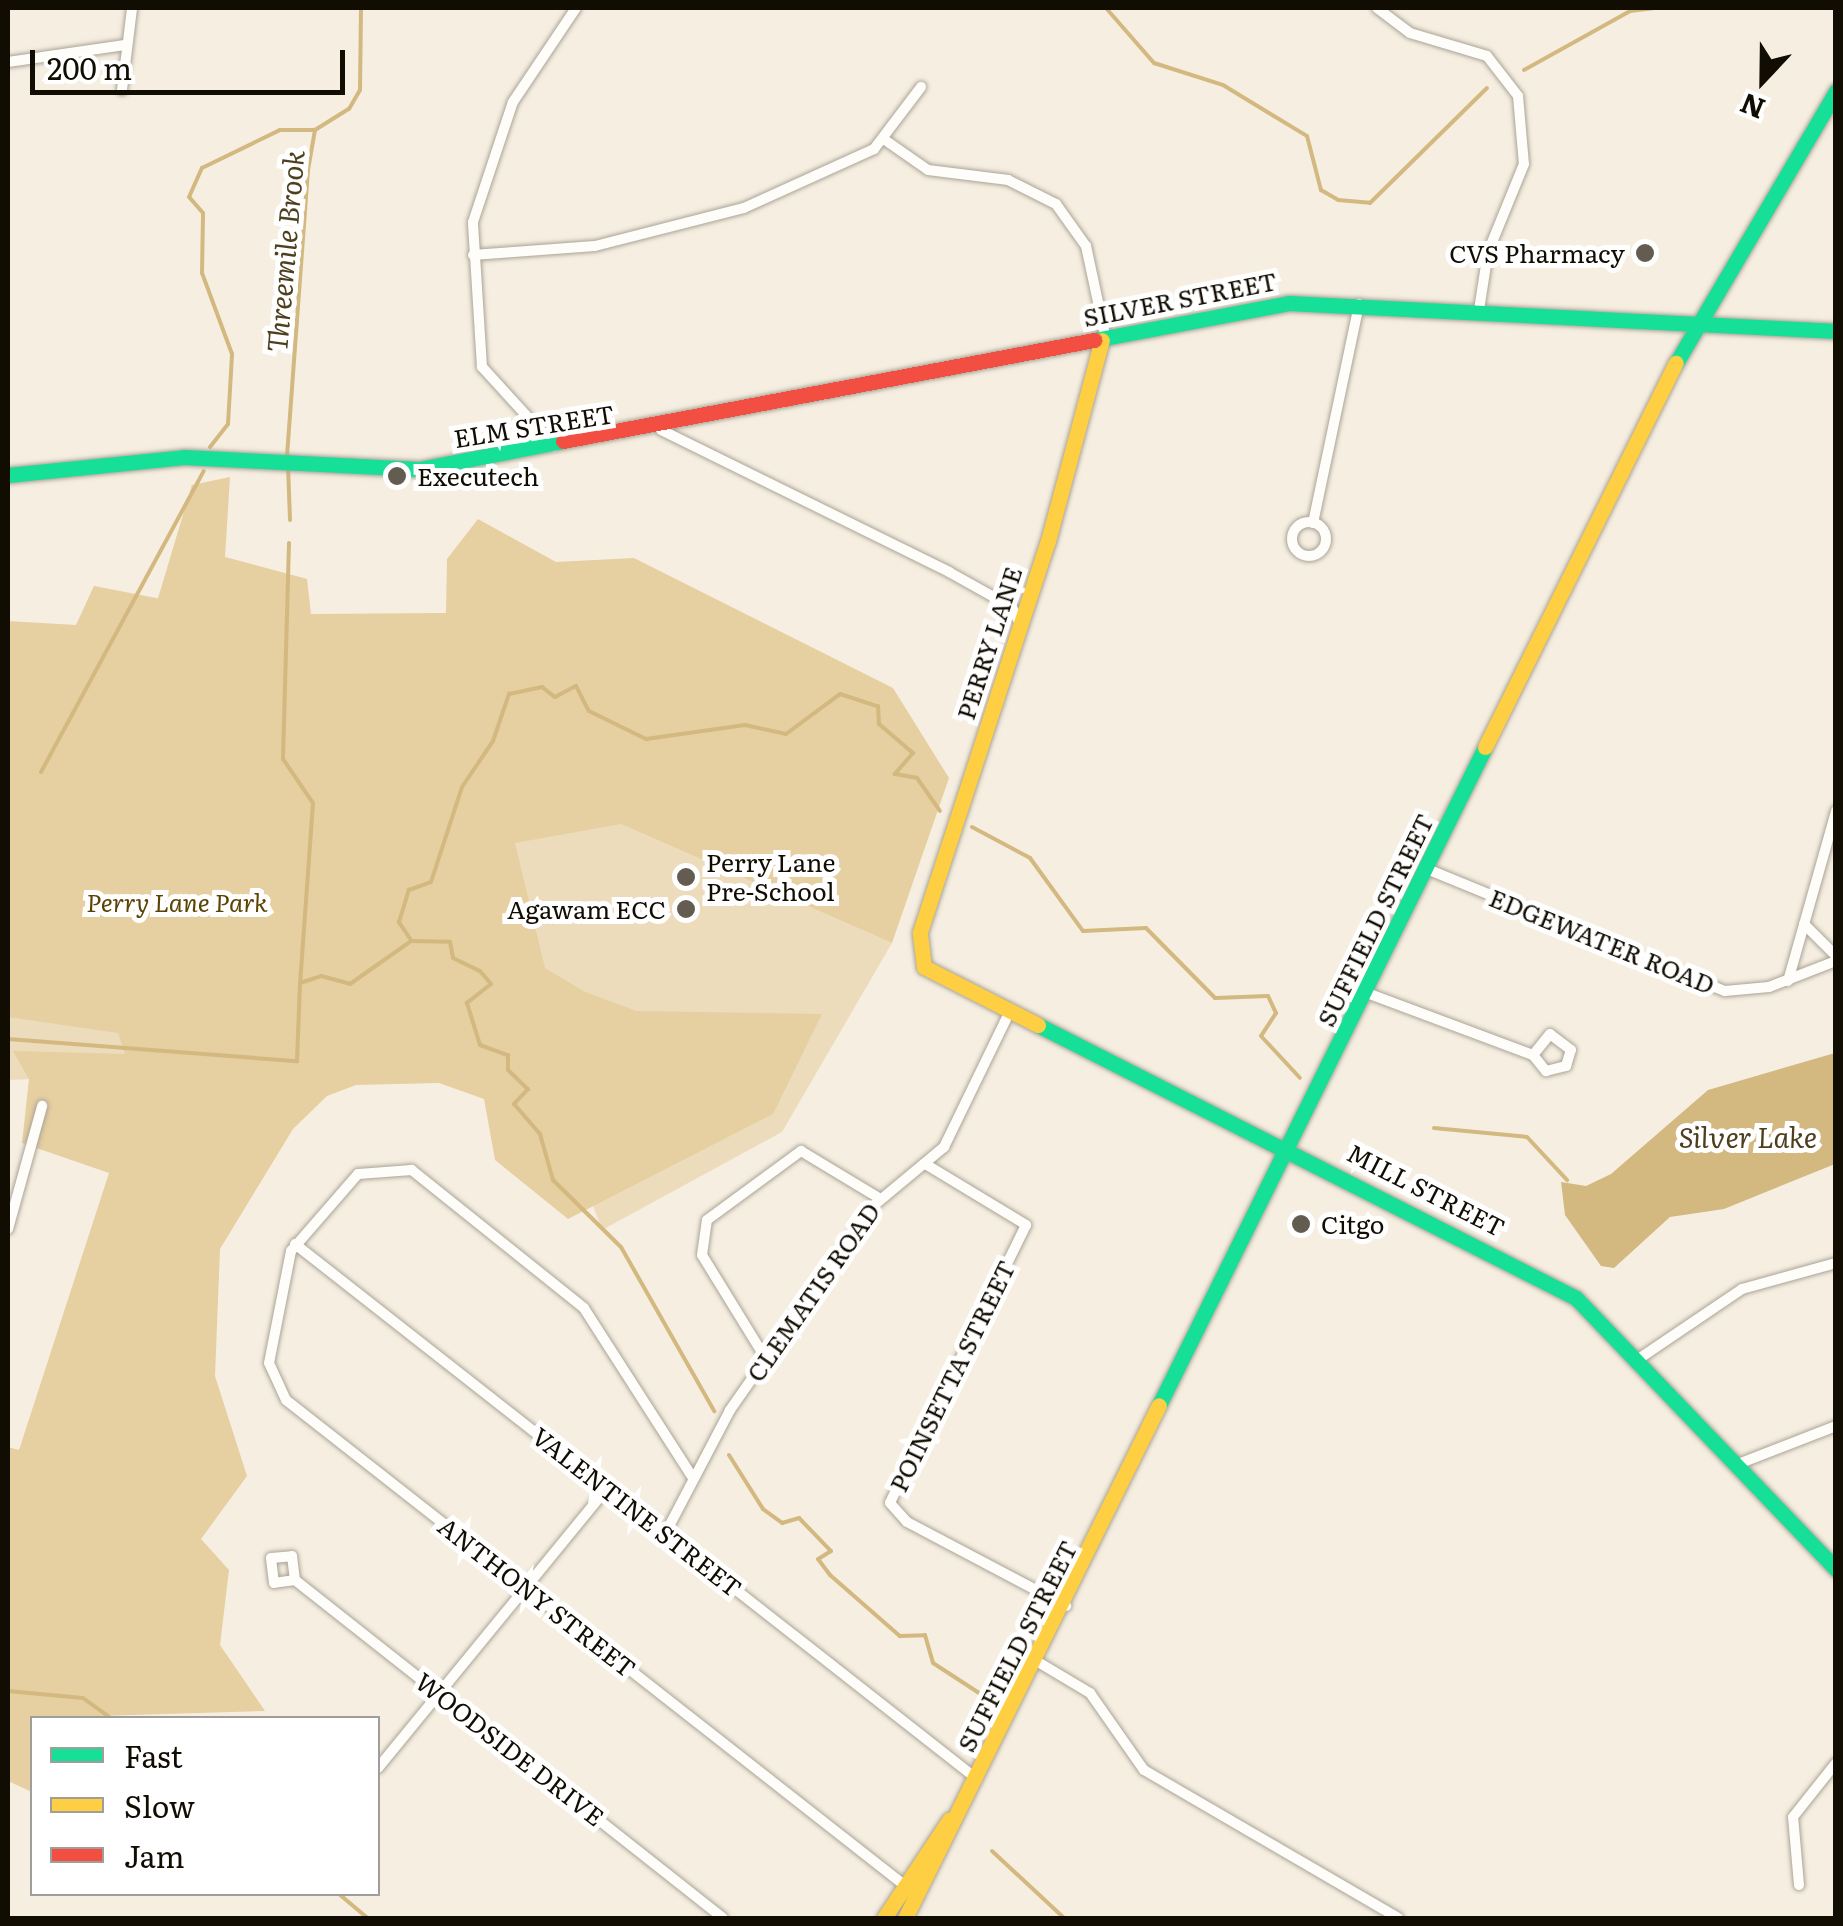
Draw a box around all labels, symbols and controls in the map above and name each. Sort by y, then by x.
scale bar [35,30,350,92]
north arrow [1713,30,1813,130]
text: 200 m [47,45,132,89]
text: N [1733,84,1771,132]
water label: Threemile Brook [258,149,310,353]
place label: CVS Pharmacy [1449,238,1625,268]
marker: CVS Pharmacy [1634,242,1656,264]
street label: SILVER STREET [1081,266,1279,332]
street label: ELM STREET [452,399,616,453]
place label: Executech [417,461,539,491]
marker: Executech [386,465,408,487]
street label: PERRY LANE [950,563,1028,723]
street label: SUFFIELD STREET [1311,809,1439,1031]
place label: Perry Lane Pre-School [706,848,835,907]
marker: Perry Lane Pre-School [675,866,697,888]
street label: EDGEWATER ROAD [1485,882,1719,1000]
park label: Perry Lane Park [86,887,268,917]
place label: Agawam ECC [507,894,666,924]
marker: Agawam ECC [675,898,697,920]
water label: Silver Lake [1679,1119,1817,1153]
street label: MILL STREET [1342,1137,1510,1243]
street label: CLEMATIS ROAD [740,1197,886,1387]
place label: Citgo [1321,1209,1384,1239]
marker: Citgo [1290,1213,1312,1235]
street label: POINSETTA STREET [883,1255,1021,1497]
street label: VALENTINE STREET [526,1421,748,1603]
street label: ANTHONY STREET [432,1511,642,1683]
street label: SUFFIELD STREET [951,1536,1083,1756]
street label: WOODSIDE DRIVE [410,1666,610,1832]
legend [30,1716,380,1896]
text: Fast [124,1733,183,1777]
text: Slow [124,1783,195,1827]
text: Jam [124,1833,184,1877]

